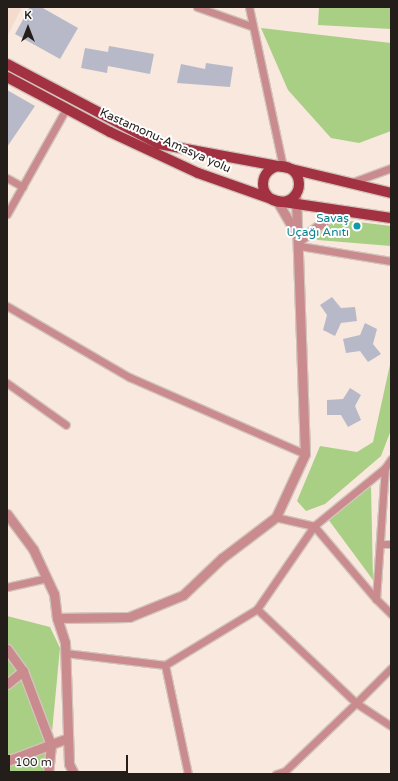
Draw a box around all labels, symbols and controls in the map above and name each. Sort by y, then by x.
north arrow [8,8,48,48]
text: K [24,9,32,22]
street label: Kastamonu-Amasya yolu [97,106,233,176]
place label: Savaş Uçağı Anıtı [287,212,349,240]
marker: Savaş Uçağı Anıtı [352,221,362,231]
scale bar [10,747,130,773]
text: 100 m [15,755,52,769]

